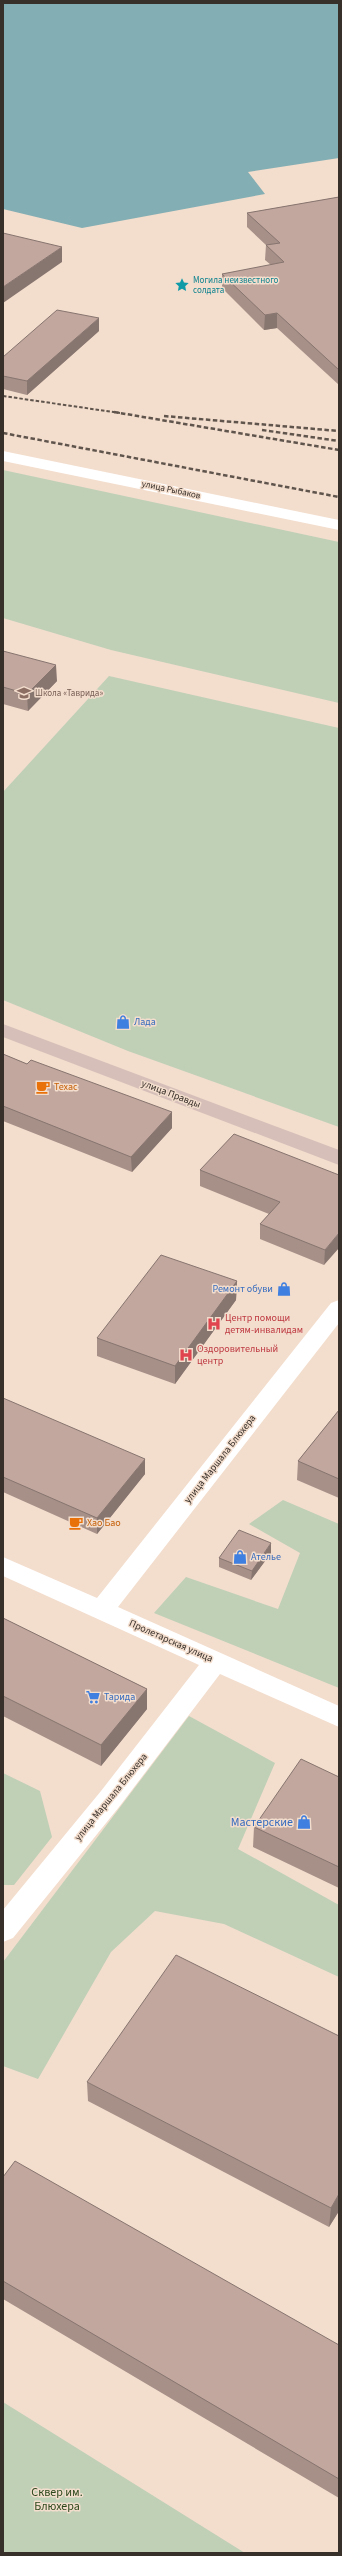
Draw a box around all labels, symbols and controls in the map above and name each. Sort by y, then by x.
place label: Могила неизвестного солдата [193,274,278,297]
place icon: Могила неизвестного солдата [174,277,190,293]
street label: улица Рыбаков [140,477,202,503]
school or university icon: Школа «Таврида» [16,685,32,701]
place label: Школа «Таврида» [35,687,103,700]
shop icon: Лада [115,1014,131,1030]
place label: Лада [134,1015,156,1029]
street label: улица Правды [139,1076,203,1112]
cafe icon: Техас [35,1079,51,1095]
place label: Техас [54,1080,78,1094]
shop icon: Ремонт обуви [276,1281,292,1297]
place label: Ремонт обуви [212,1282,273,1296]
place label: Центр помощи детям-инвалидам [225,1311,303,1337]
hospital icon: Центр помощи детям-инвалидам [206,1316,222,1332]
place label: Оздоровительный центр [197,1342,278,1368]
hospital icon: Оздоровительный центр [178,1347,194,1363]
street label: улица Маршала Блюхера [181,1412,259,1506]
cafe icon: Хао Бао [68,1515,84,1531]
place label: Хао Бао [87,1516,121,1530]
shop icon: Ателье [232,1549,248,1565]
place label: Ателье [251,1550,281,1564]
street label: Пролетарская улица [127,1616,215,1666]
supermarket icon: Тарида [85,1689,101,1705]
place label: Тарида [104,1690,135,1704]
street label: улица Маршала Блюхера [71,1750,151,1844]
place label: Мастерские [231,1814,293,1831]
shop icon: Мастерские [296,1814,312,1830]
park label: Сквер им. Блюхера [31,2484,83,2515]

